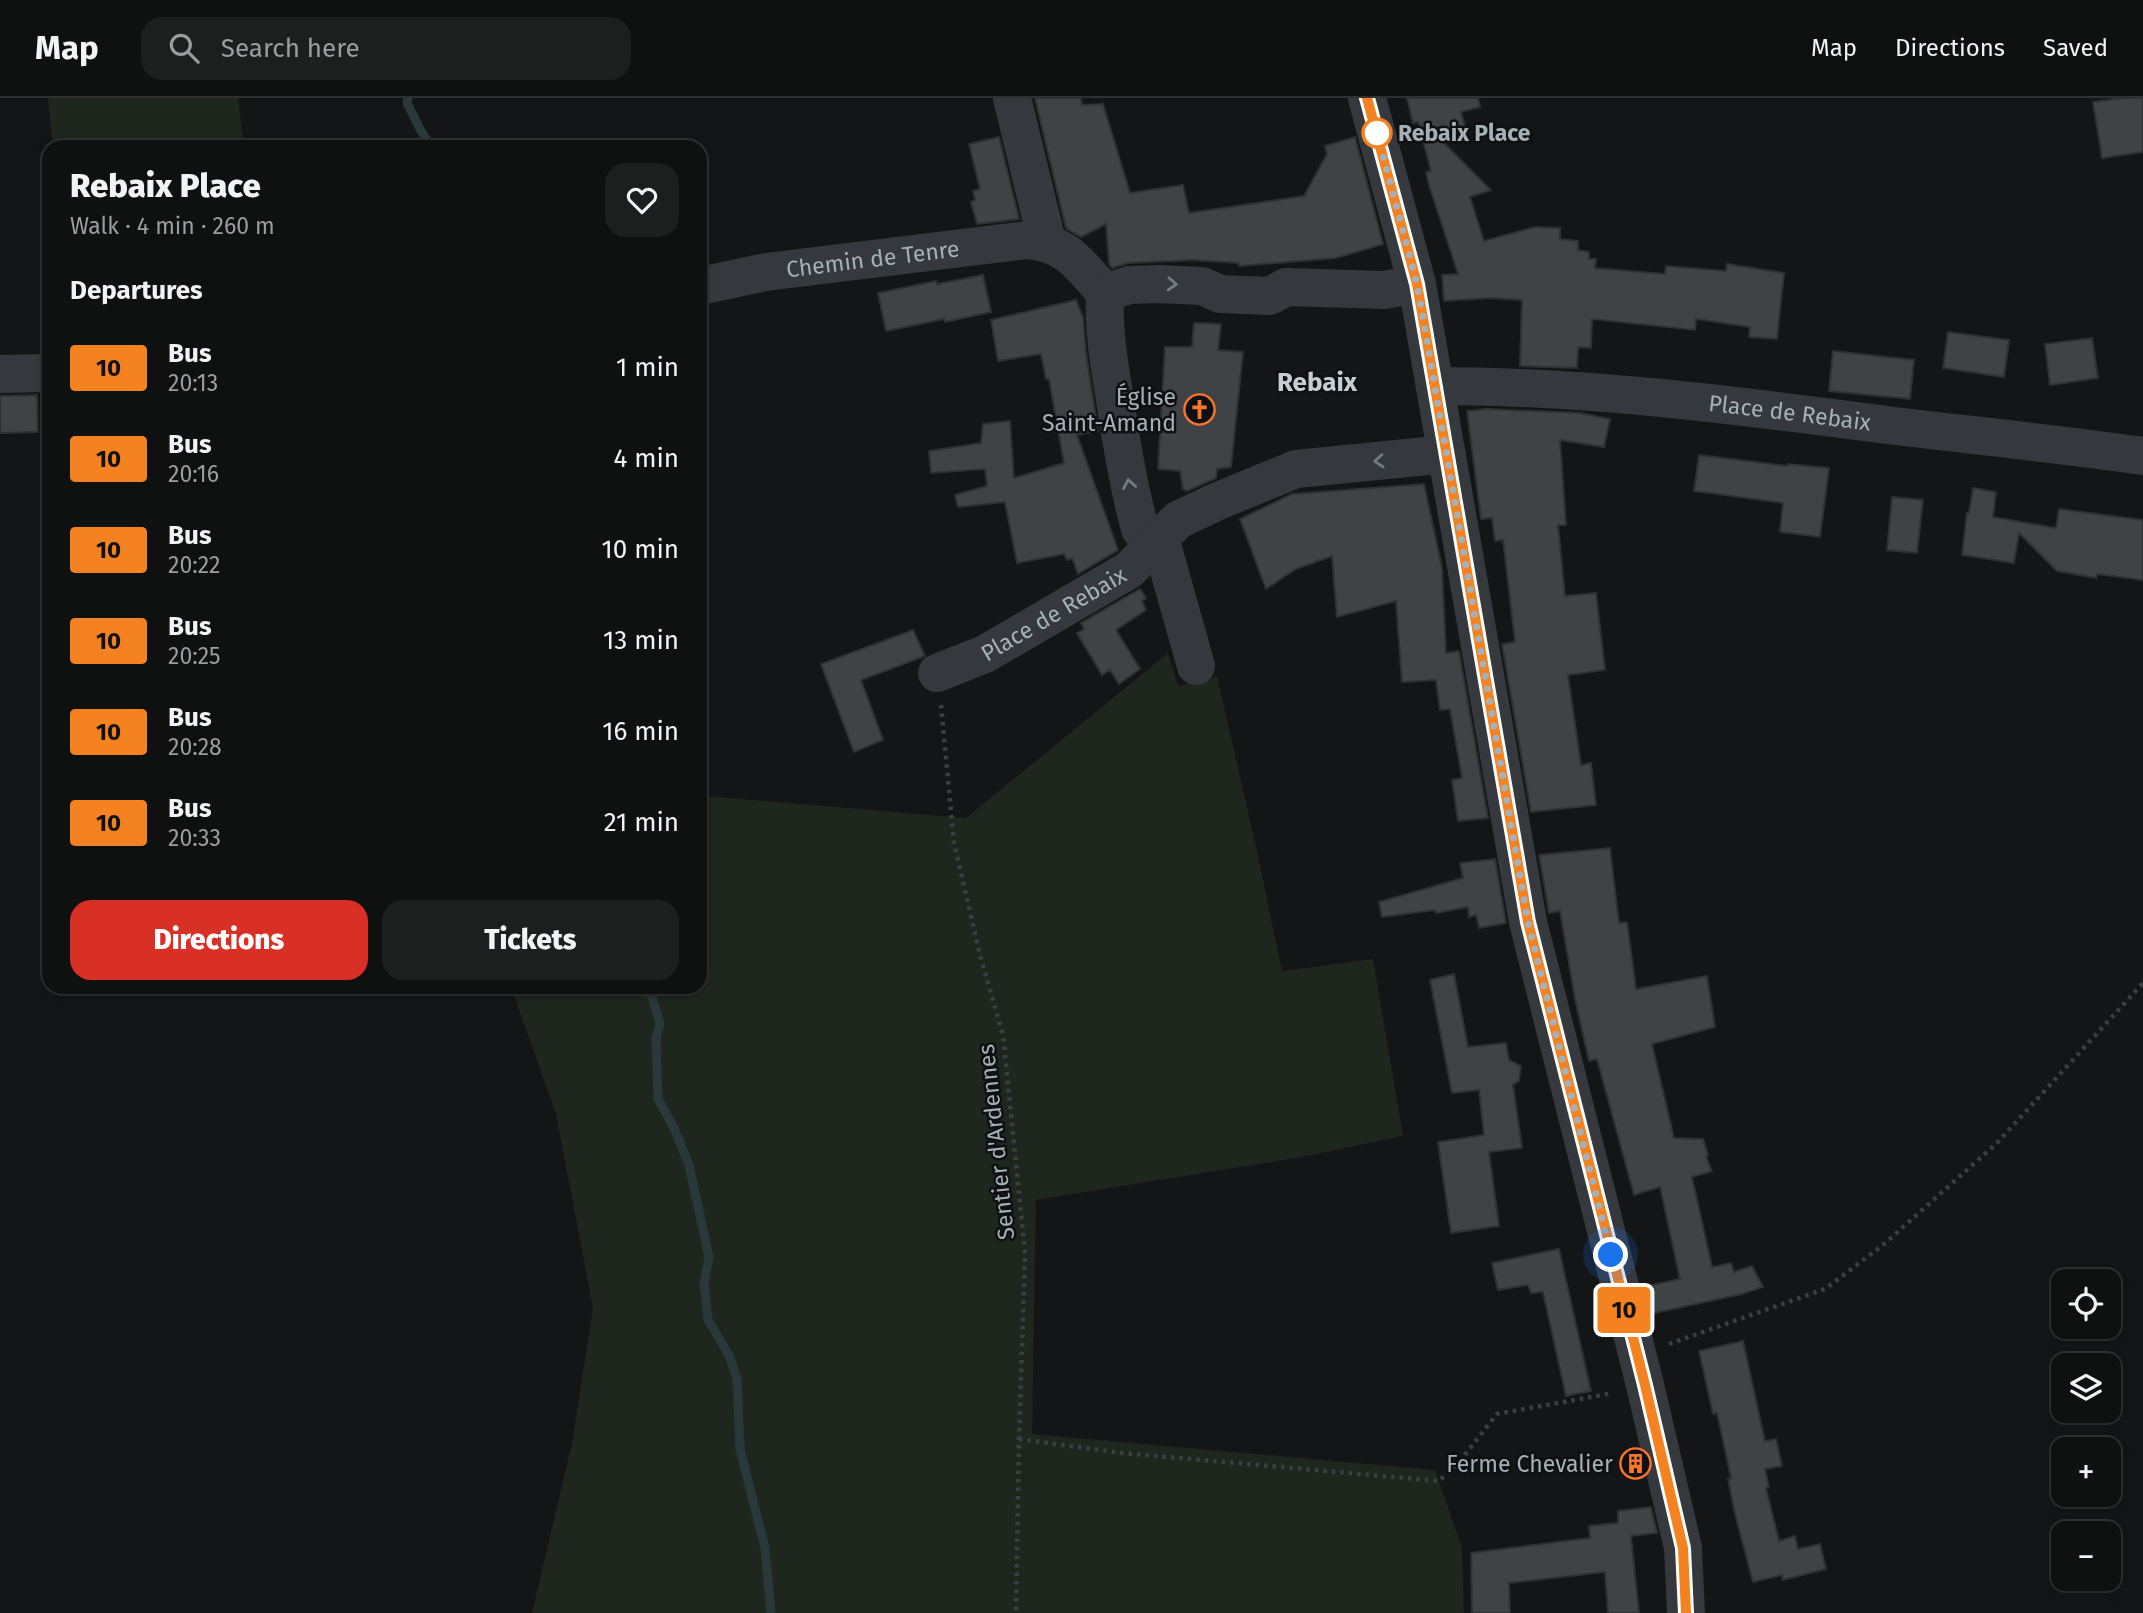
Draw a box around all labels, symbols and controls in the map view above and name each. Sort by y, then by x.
search box [141,17,631,80]
text: Map [35,28,99,68]
icon: search [165,29,203,67]
text: Search here [221,33,360,64]
text: Map [1811,34,1857,62]
text: Directions [1895,34,2005,62]
text: Saved [2043,34,2108,62]
marker: Rebaix Place [1362,118,1392,148]
place label: Rebaix Place [1398,119,1531,147]
button: heart [605,163,679,237]
text: Rebaix Place [70,166,261,206]
text: Walk · 4 min · 260 m [70,212,275,240]
street label: Chemin de Tenre [785,234,961,283]
text: Departures [70,275,203,306]
one-way arrow [1167,277,1178,292]
text: Bus [168,338,211,369]
text: 1 min [616,352,679,383]
text: 10 [96,354,121,382]
district label: Rebaix [1277,367,1358,398]
text: 20:13 [168,369,218,397]
place label: Église Saint-Amand [1042,382,1176,437]
street label: Place de Rebaix [1707,389,1874,437]
church icon: Église Saint-Amand [1182,393,1216,427]
text: Bus [168,429,211,460]
text: 4 min [613,443,679,474]
text: 10 [96,445,121,473]
one-way arrow [1373,453,1385,468]
text: 20:16 [168,460,219,488]
one-way arrow [1122,478,1137,490]
text: Bus [168,520,211,551]
text: 10 min [601,534,679,565]
text: 10 [96,536,121,564]
text: 20:22 [168,551,221,579]
street label: Place de Rebaix [976,560,1132,667]
text: Bus [168,611,211,642]
text: 13 min [603,625,679,656]
text: 10 [96,627,121,655]
text: 20:25 [168,642,221,670]
text: Bus [168,702,211,733]
text: 16 min [602,716,679,747]
text: 10 [96,718,121,746]
text: 20:28 [168,733,222,761]
text: Bus [168,793,211,824]
text: 21 min [604,807,679,838]
text: 10 [96,809,121,837]
text: 20:33 [168,824,221,852]
button: Directions [70,900,368,980]
button: Tickets [382,900,679,980]
street label: Sentier d'Ardennes [972,1043,1020,1241]
your location [1593,1237,1628,1272]
map controls [2051,1269,2121,1591]
button: locate [2051,1269,2121,1339]
line badge: 10 [1592,1287,1656,1333]
text: 10 [1611,1296,1637,1324]
button: layers [2051,1353,2121,1423]
button: + [2051,1437,2121,1507]
building icon: Ferme Chevalier [1619,1447,1653,1481]
place label: Ferme Chevalier [1446,1450,1613,1478]
button: − [2051,1521,2121,1591]

